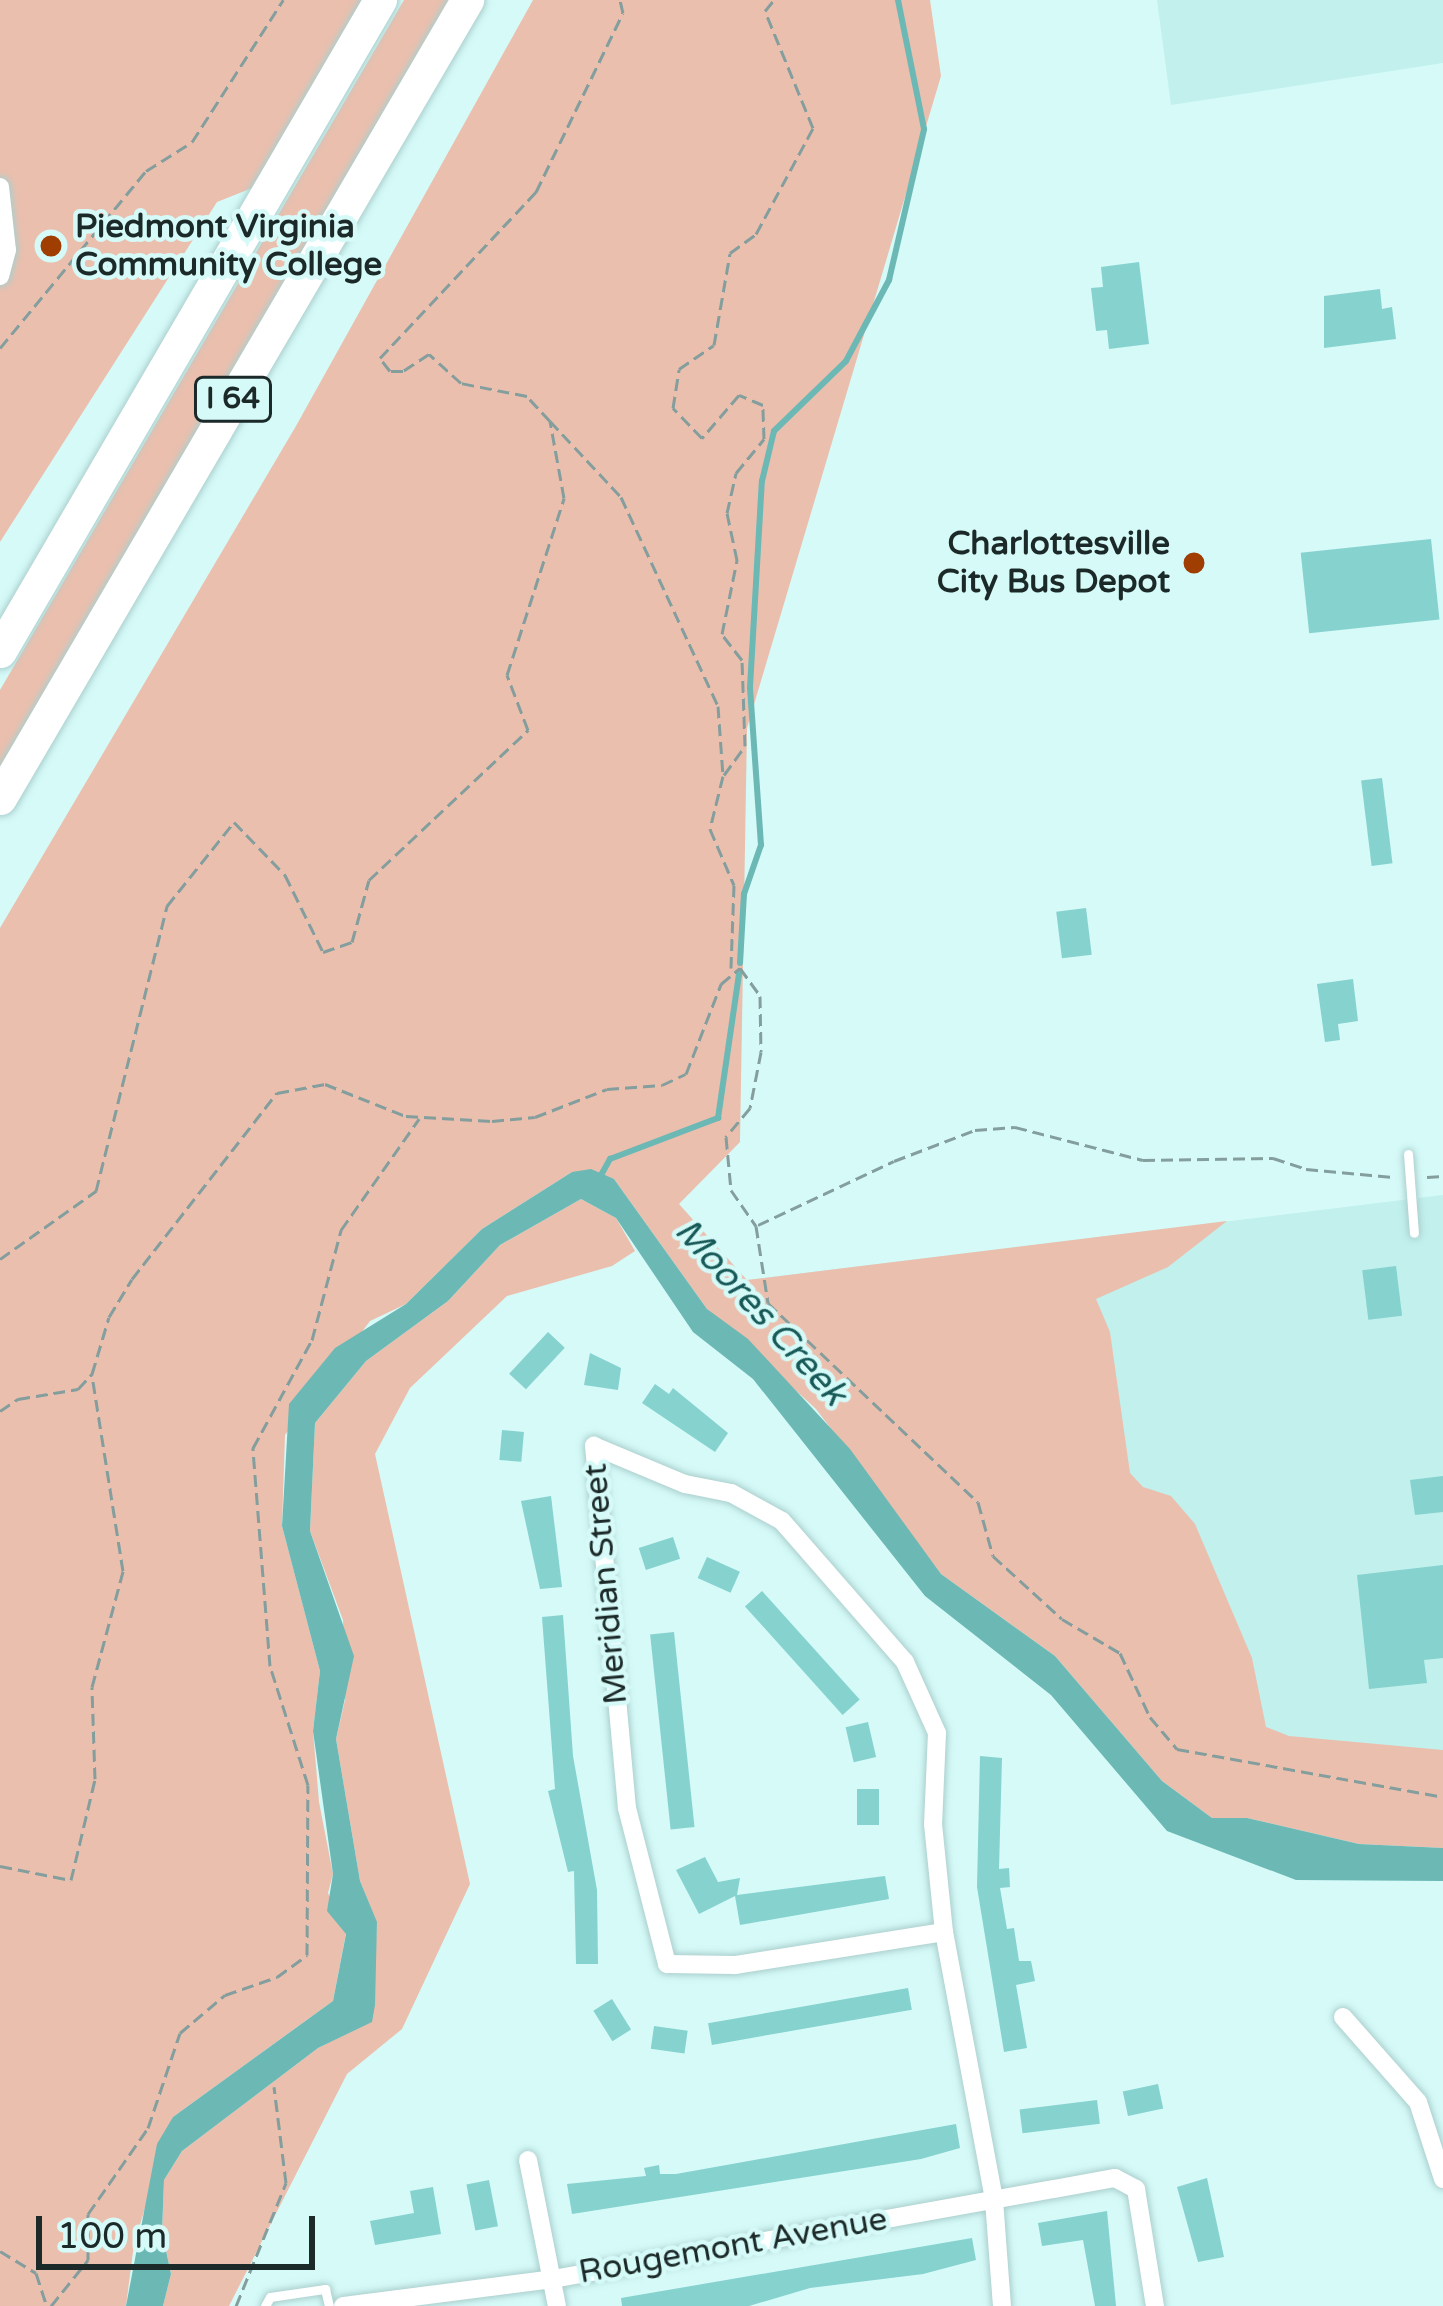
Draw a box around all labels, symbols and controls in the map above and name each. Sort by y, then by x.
place label: Piedmont Virginia Community College [75,207,382,285]
marker: Piedmont Virginia Community College [38,233,64,259]
road number: I 64 [191,375,275,423]
place label: Charlottesville City Bus Depot [937,524,1170,602]
marker: Charlottesville City Bus Depot [1181,550,1207,576]
water label: Moores Creek [666,1210,856,1414]
street label: Meridian Street [576,1462,636,1706]
scale bar [42,2192,321,2266]
street label: Rougemont Avenue [576,2199,890,2293]
text: 100 m [57,2215,167,2258]

